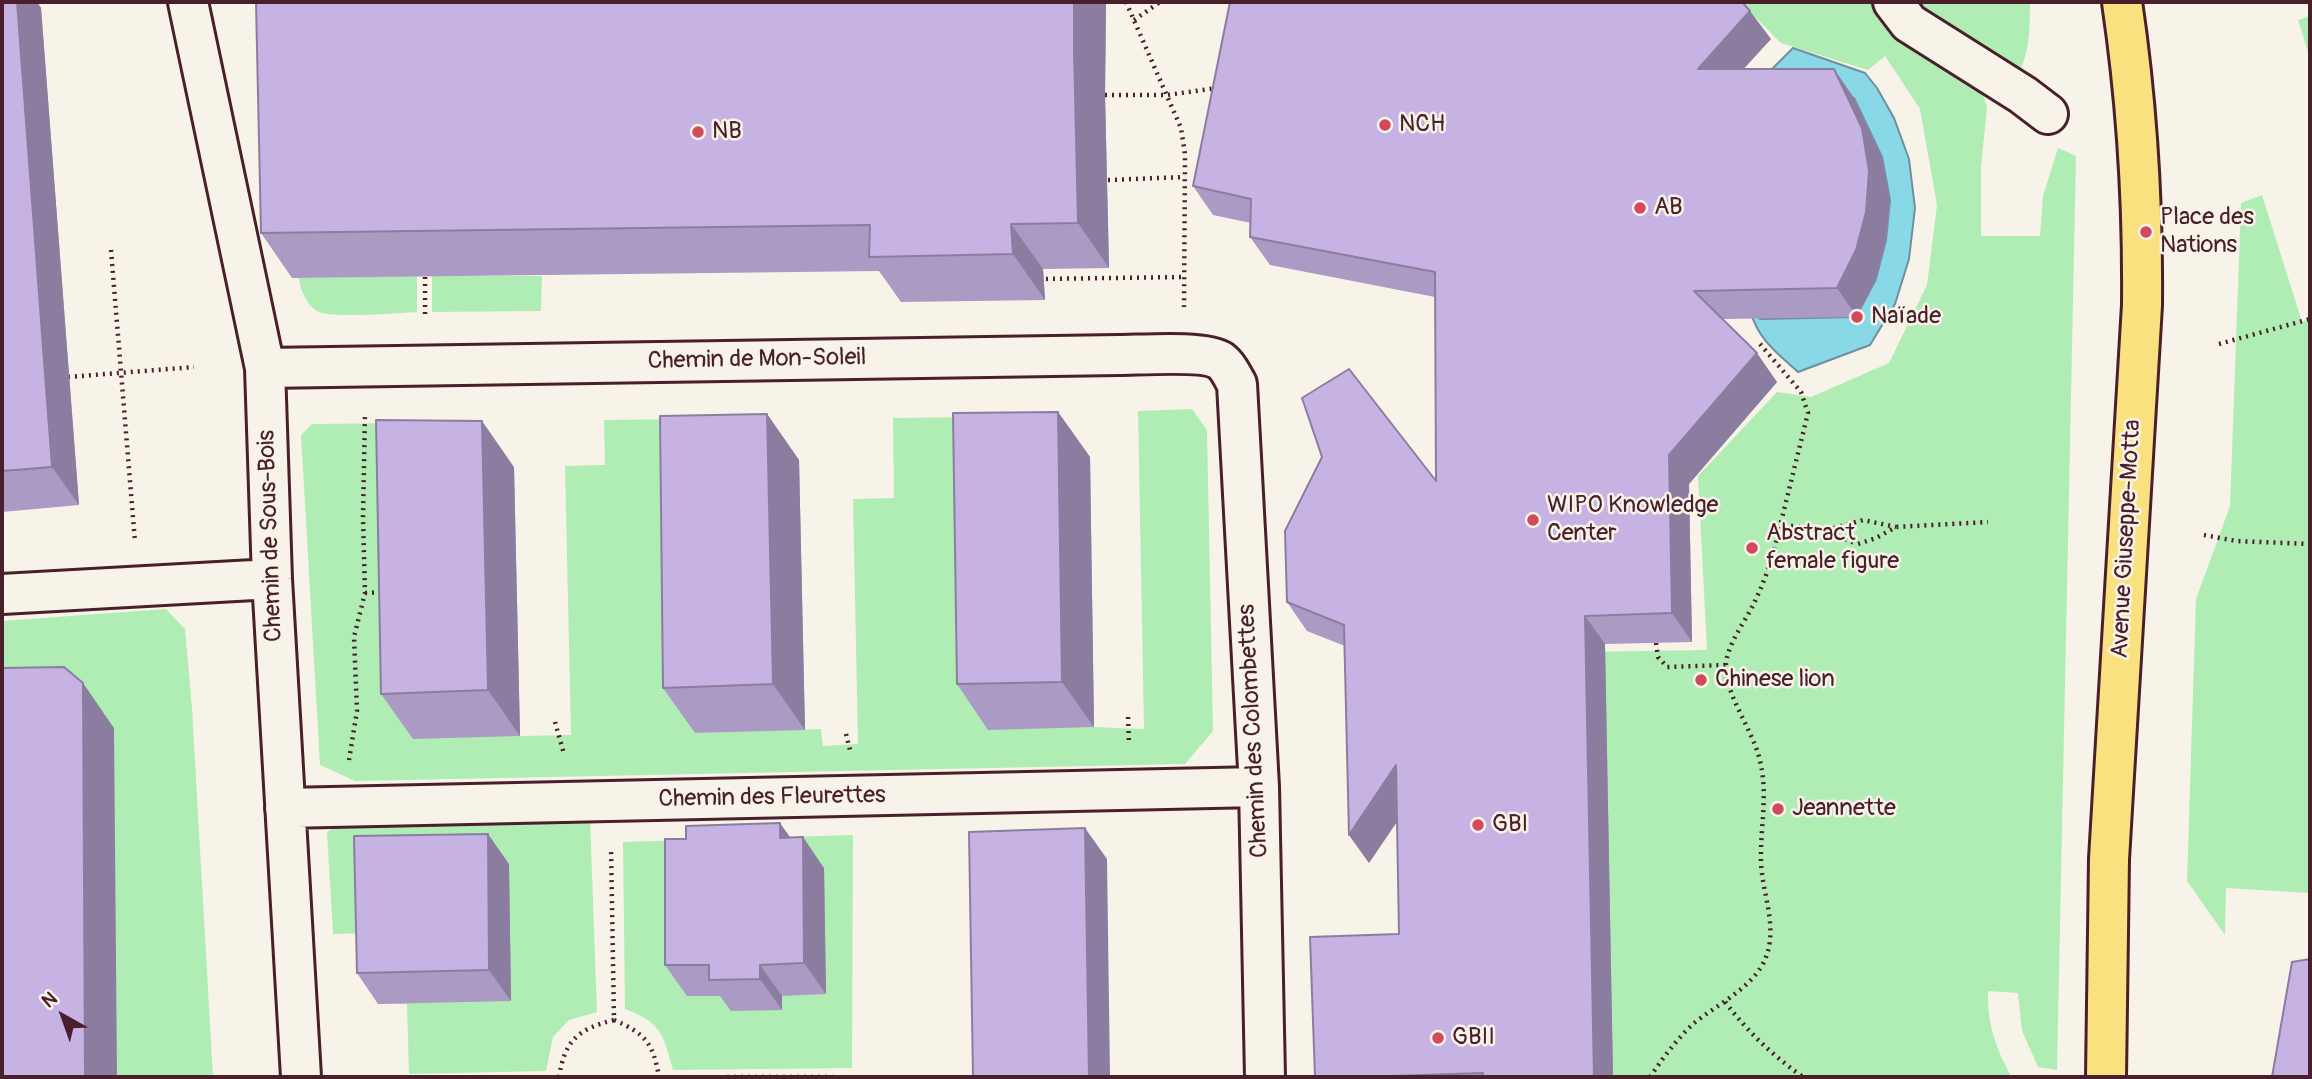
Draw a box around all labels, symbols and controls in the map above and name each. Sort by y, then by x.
place label: NCH [1399,111,1445,139]
marker: NCH [1377,117,1393,133]
place label: NB [712,118,742,146]
marker: NB [690,124,706,140]
place label: AB [1654,194,1682,222]
marker: AB [1632,200,1648,216]
place label: Place des Nations [2160,204,2254,260]
marker: Place des Nations [2138,224,2154,240]
place label: Naïade [1871,303,1941,331]
marker: Naïade [1849,309,1865,325]
street label: Chemin de Mon-Soleil [647,344,867,376]
street label: Avenue Giuseppe-Motta [2106,419,2148,659]
street label: Chemin de Sous-Bois [253,429,289,643]
place label: WIPO Knowledge Center [1547,492,1718,548]
marker: WIPO Knowledge Center [1525,512,1541,528]
place label: Abstract female figure [1766,520,1899,576]
marker: Abstract female figure [1744,540,1760,556]
street label: Chemin des Colombettes [1233,603,1275,859]
place label: Chinese lion [1715,666,1835,694]
marker: Chinese lion [1693,672,1709,688]
street label: Chemin des Fleurettes [658,782,886,814]
place label: Jeannette [1792,795,1896,823]
marker: Jeannette [1770,801,1786,817]
place label: GBI [1492,811,1528,839]
marker: GBI [1470,817,1486,833]
north arrow [28,981,98,1051]
text: N [37,987,62,1013]
place label: GBII [1452,1024,1495,1052]
marker: GBII [1430,1030,1446,1046]

